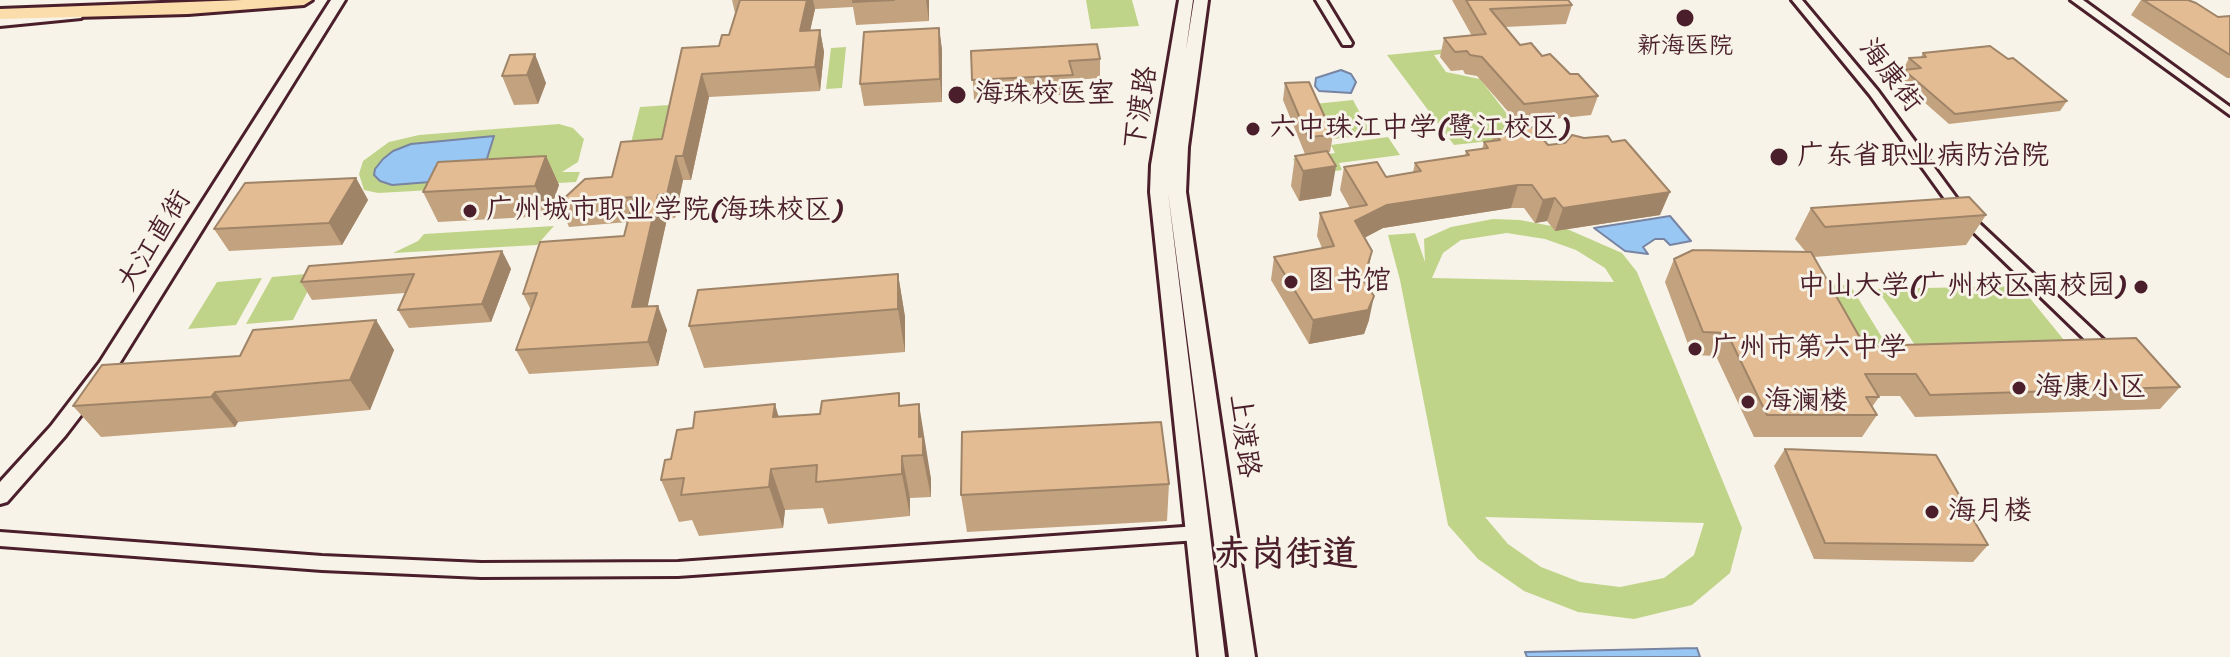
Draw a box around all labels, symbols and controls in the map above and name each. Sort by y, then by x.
marker: 新海医院 [1674,7,1696,29]
place label: 新海医院 [1637,33,1733,61]
street label: 海康街 [1851,33,1929,119]
street label: 下渡路 [1119,64,1165,152]
place label: 海珠校医室 [975,78,1115,112]
marker: 海珠校医室 [946,84,968,106]
place label: 六中珠江中学(鹭江校区) [1269,112,1569,146]
marker: 六中珠江中学(鹭江校区) [1244,120,1262,138]
place label: 广东省职业病防治院 [1797,140,2049,174]
marker: 广东省职业病防治院 [1768,146,1790,168]
street label: 大江直街 [111,185,199,297]
place label: 广州城市职业学院(海珠校区) [486,194,842,228]
marker: 广州城市职业学院(海珠校区) [461,202,479,220]
place label: 图书馆 [1307,265,1391,299]
place label: 中山大学(广州校区南校园) [1797,270,2125,304]
marker: 图书馆 [1282,273,1300,291]
marker: 中山大学(广州校区南校园) [2132,278,2150,296]
place label: 广州市第六中学 [1711,332,1907,366]
marker: 广州市第六中学 [1686,340,1704,358]
place label: 海康小区 [2035,371,2147,405]
marker: 海康小区 [2010,379,2028,397]
place label: 海澜楼 [1764,385,1848,419]
street label: 上渡路 [1221,392,1265,480]
marker: 海澜楼 [1739,393,1757,411]
place label: 海月楼 [1948,495,2032,529]
marker: 海月楼 [1923,503,1941,521]
district label: 赤岗街道 [1214,534,1358,578]

